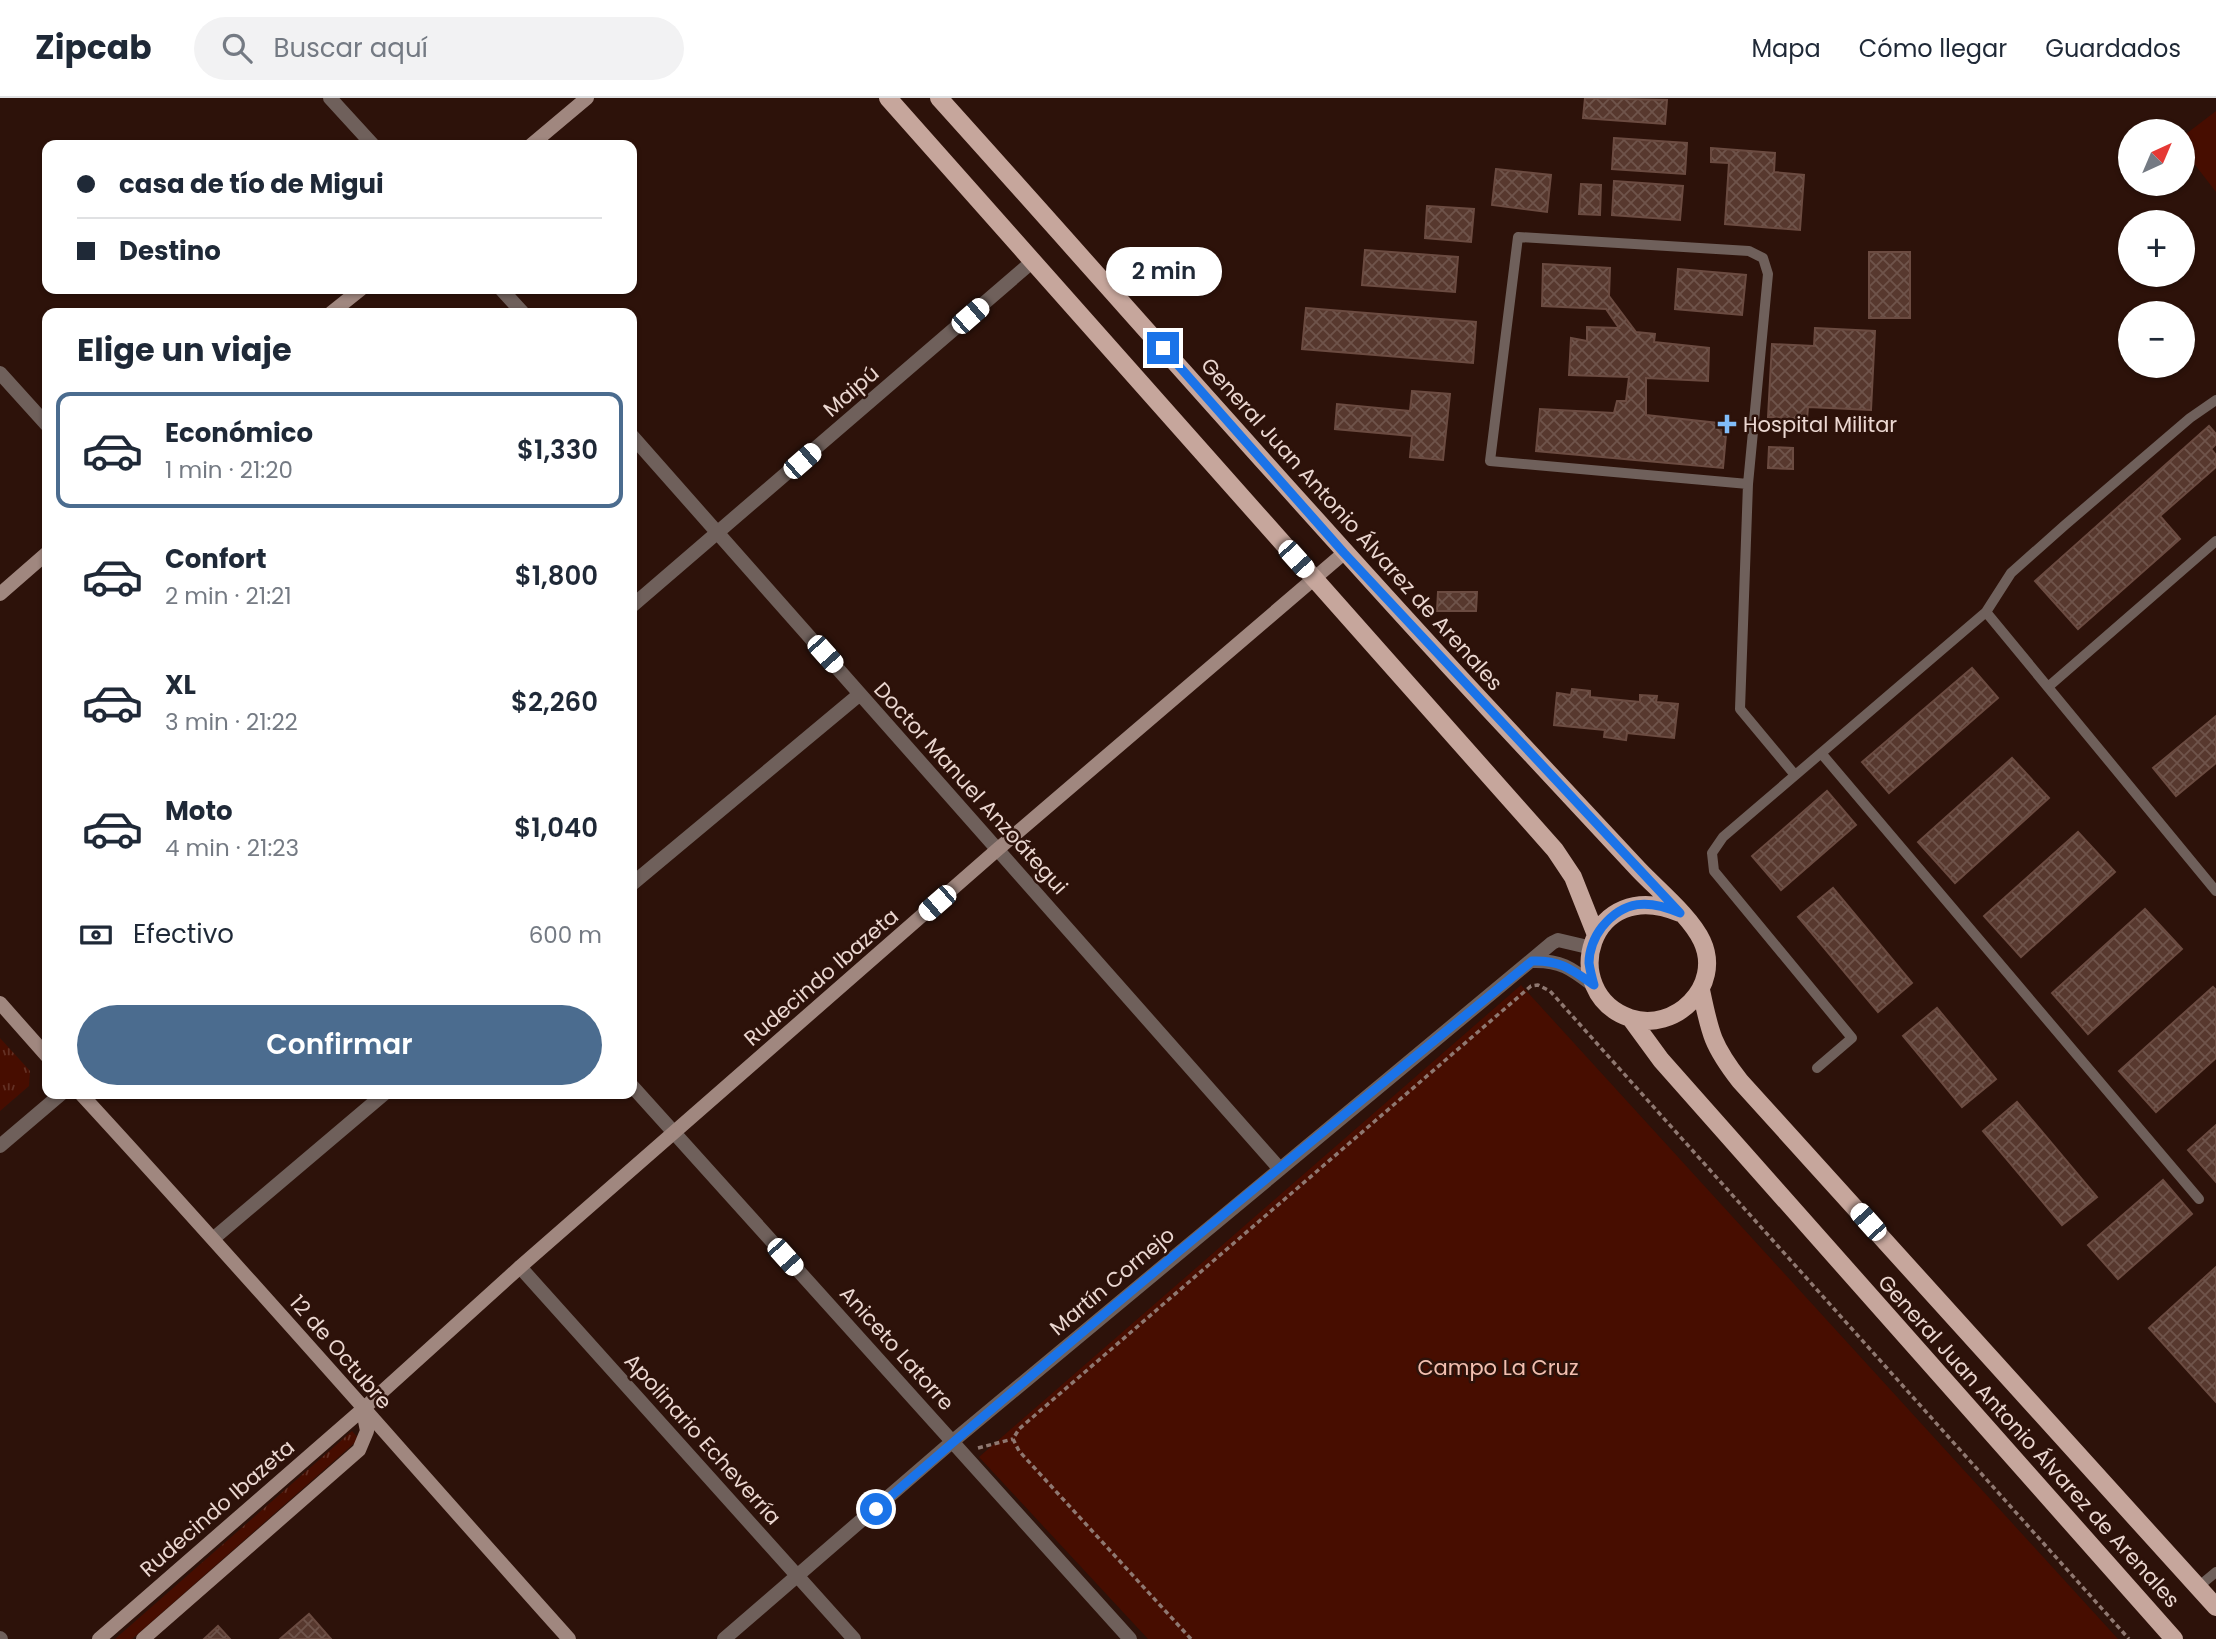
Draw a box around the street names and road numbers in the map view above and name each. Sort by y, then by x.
street label: General Juan Antonio Álvarez de Arenales [1194,351,1510,697]
street label: Maipú [817,359,885,423]
street label: Doctor Manuel Anzoátegui [868,675,1074,901]
street label: Rudecindo Ibazeta [738,902,904,1052]
street label: Martín Cornejo [1043,1220,1181,1342]
street label: General Juan Antonio Álvarez de Arenales [1871,1268,2187,1614]
street label: Aniceto Latorre [833,1279,961,1417]
street label: 12 de Octubre [283,1289,399,1415]
street label: Apolinario Echeverría [618,1347,788,1531]
street label: Rudecindo Ibazeta [134,1433,300,1583]

